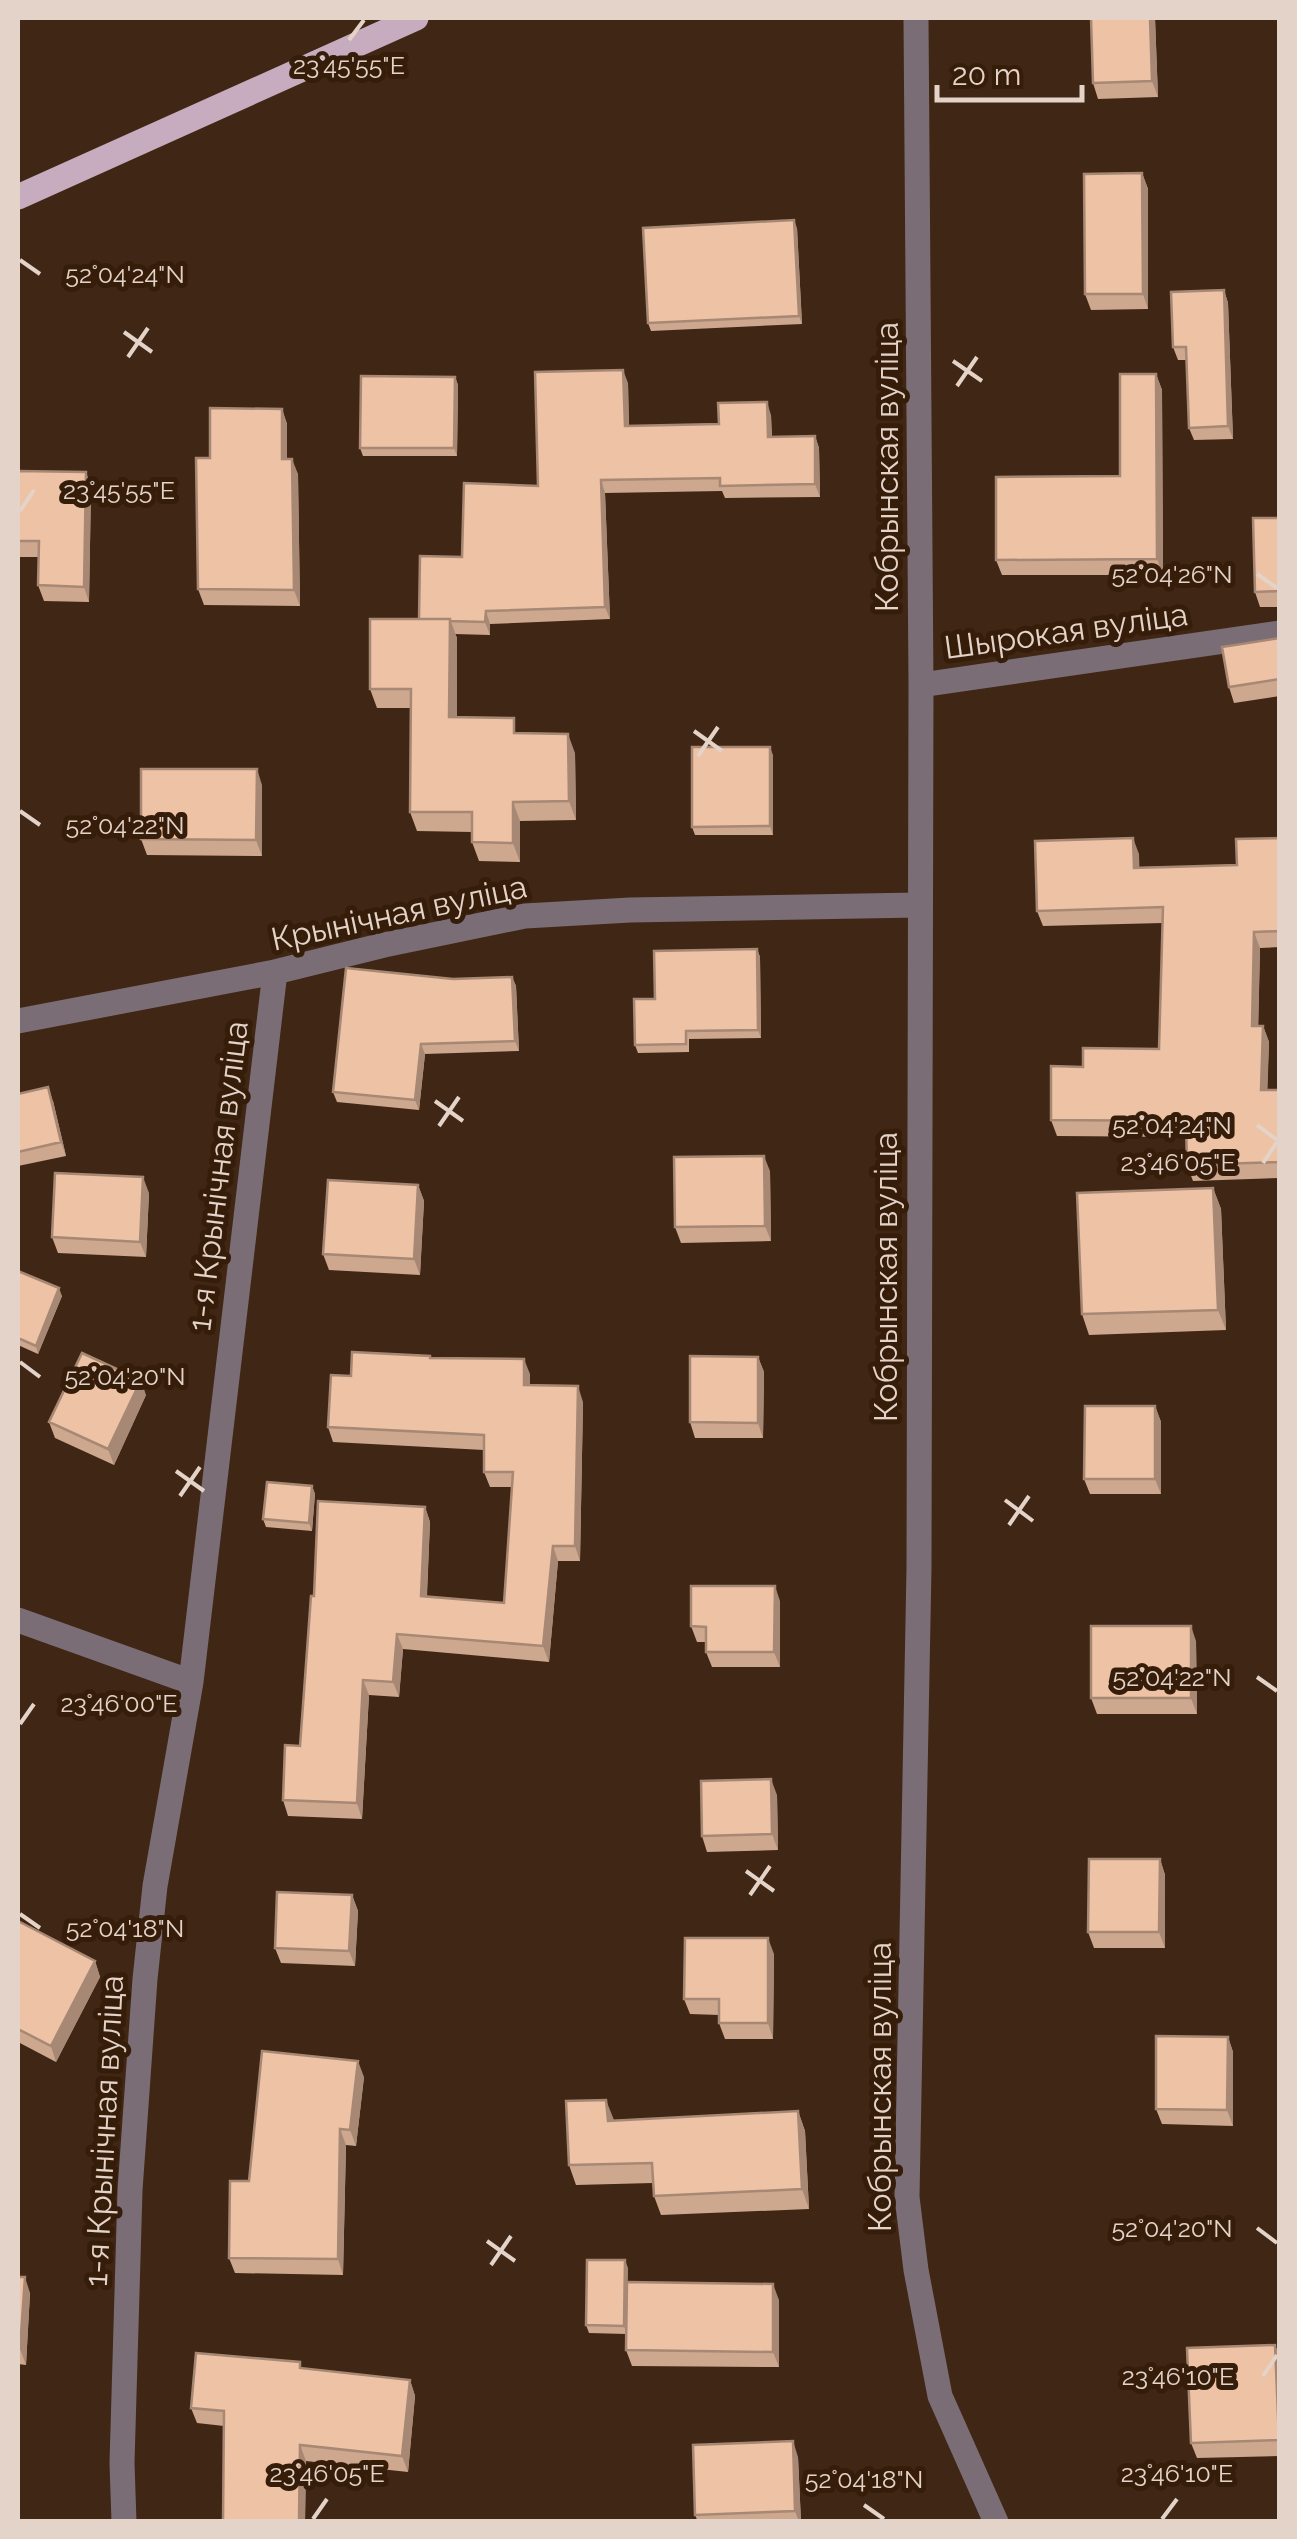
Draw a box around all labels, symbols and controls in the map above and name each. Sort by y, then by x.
scale bar [937,40,1082,102]
text: 23°45'55"E [293,50,405,80]
text: 20 m [952,57,1021,92]
text: 52°04'24"N [65,259,185,289]
street label: Кобрынская вуліца [868,322,905,612]
text: 23°45'55"E [63,475,175,505]
text: 52°04'26"N [1112,559,1232,589]
street label: Шырокая вуліца [942,595,1190,666]
text: 52°04'22"N [66,810,184,840]
street label: Крынічная вуліца [268,867,530,958]
street label: 1-я Крынічная вуліца [180,1019,255,1333]
text: 52°04'24"N [1112,1110,1232,1140]
street label: Кобрынская вуліца [867,1132,904,1422]
text: 23°46'05"E [1120,1147,1236,1177]
text: 52°04'20"N [64,1361,186,1391]
text: 52°04'22"N [1113,1662,1231,1692]
text: 23°46'00"E [61,1688,177,1718]
text: 52°04'18"N [66,1913,184,1943]
street label: Кобрынская вуліца [861,1942,898,2232]
street label: 1-я Крынічная вуліца [77,1974,130,2288]
text: 52°04'20"N [1111,2213,1233,2243]
text: 23°46'10"E [1122,2361,1234,2391]
text: 23°46'05"E [269,2458,385,2488]
text: 23°46'10"E [1121,2458,1233,2488]
text: 52°04'18"N [805,2464,923,2494]

